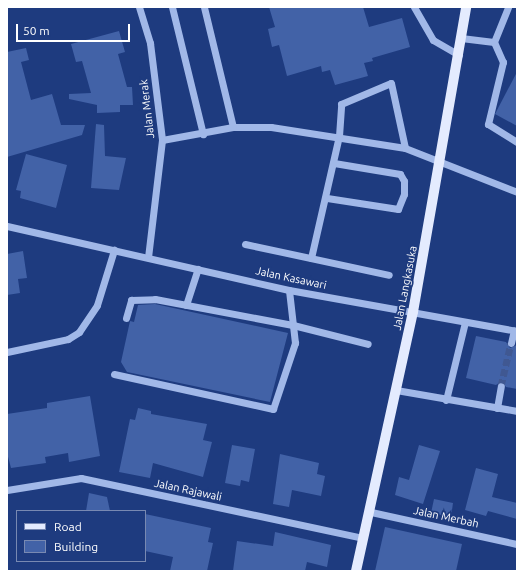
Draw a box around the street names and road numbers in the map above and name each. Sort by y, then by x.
street label: Jalan Merak [137,79,157,139]
street label: Jalan Langkasuka [390,245,420,331]
street label: Jalan Kasawari [254,264,328,292]
street label: Jalan Rajawali [153,476,223,504]
street label: Jalan Merbah [412,504,480,530]

